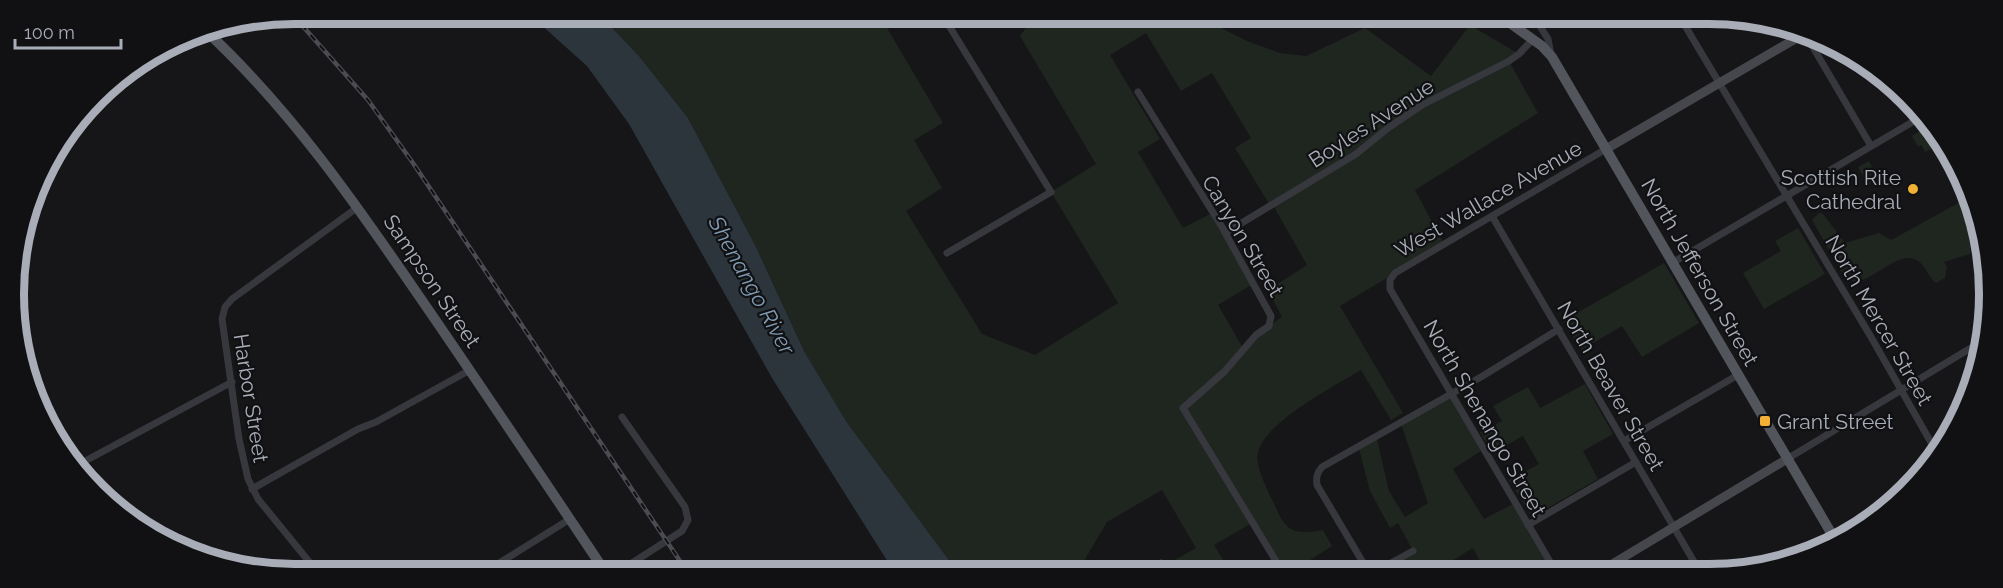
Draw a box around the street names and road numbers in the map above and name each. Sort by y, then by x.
street label: Boyles Avenue [1304,73,1438,173]
street label: West Wallace Avenue [1390,135,1586,263]
street label: Canyon Street [1197,171,1289,301]
street label: North Jefferson Street [1636,174,1764,370]
street label: Sampson Street [378,210,486,352]
street label: North Mercer Street [1820,230,1938,410]
street label: North Beaver Street [1552,297,1670,475]
street label: North Shenango Street [1418,315,1552,521]
street label: Harbor Street [228,332,274,464]

